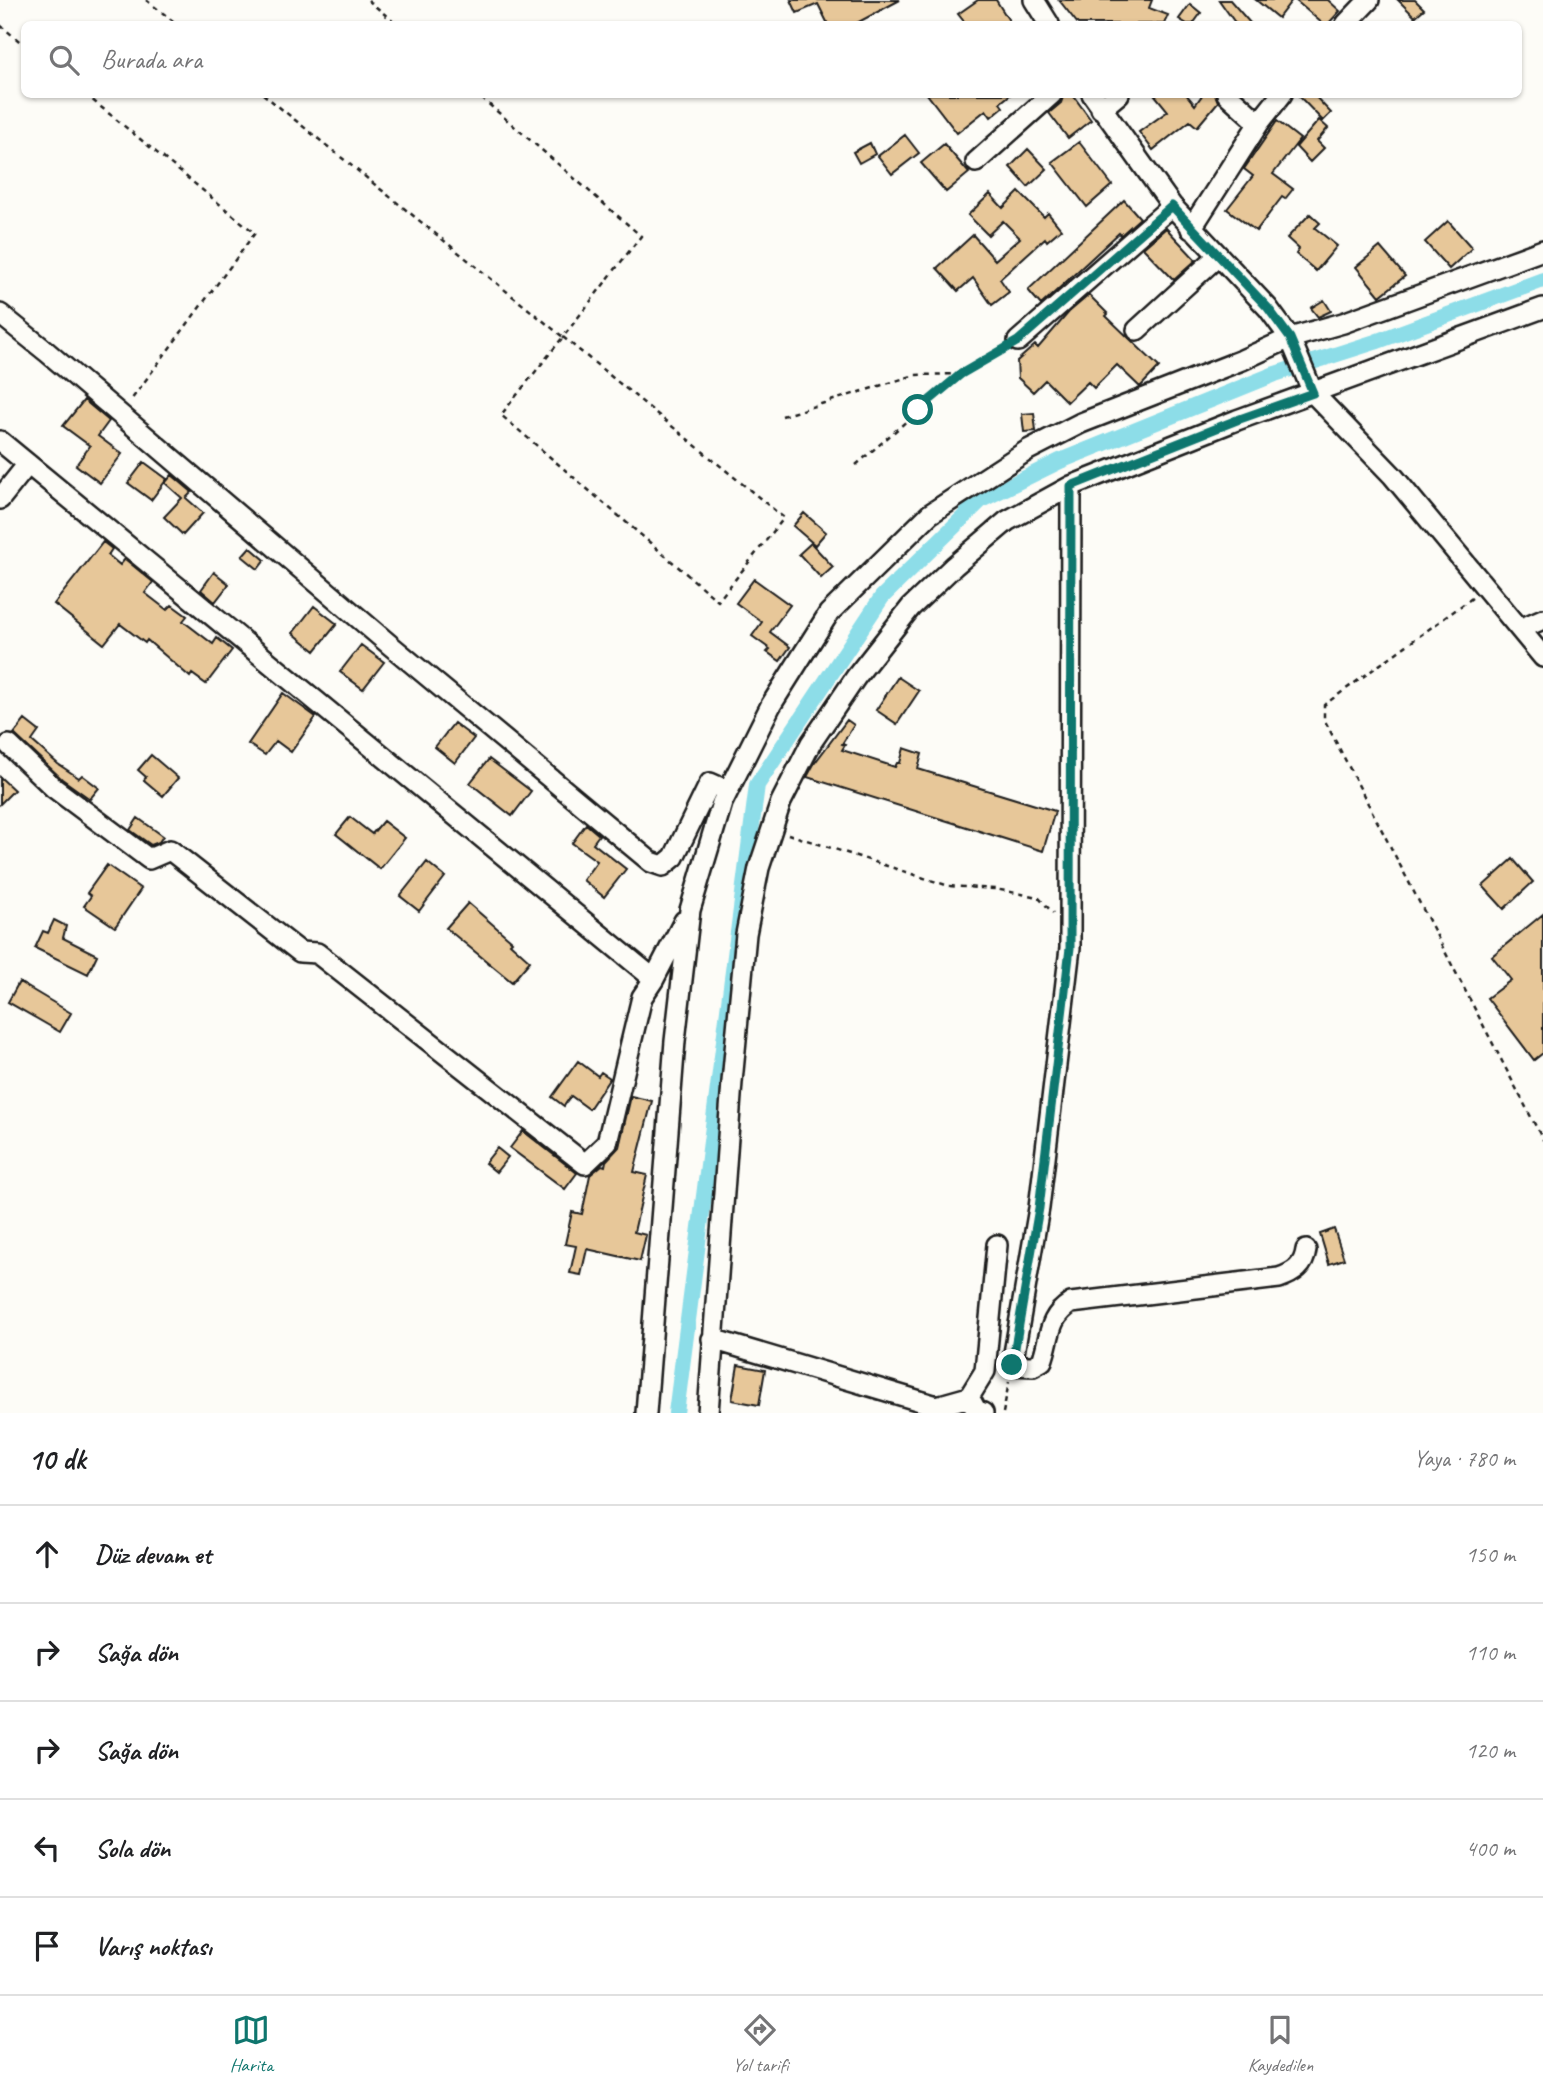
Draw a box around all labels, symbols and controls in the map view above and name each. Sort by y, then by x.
search box [21,21,1522,98]
icon: search [45,41,83,79]
text: Burada ara [101,43,202,76]
route start [902,394,933,425]
route end [996,1349,1027,1380]
text: 10 dk [28,1440,86,1478]
text: Yaya · 780 m [1413,1444,1515,1473]
icon: ahead [28,1535,66,1573]
text: Düz devam et [95,1538,211,1571]
text: 150 m [1466,1540,1515,1569]
icon: right [28,1633,66,1671]
text: Sağa dön [95,1636,178,1669]
text: 110 m [1466,1638,1515,1667]
icon: right [28,1731,66,1769]
text: Sağa dön [95,1734,178,1767]
text: 120 m [1466,1736,1515,1765]
icon: left [28,1829,66,1867]
text: Sola dön [95,1832,170,1865]
text: 400 m [1466,1834,1515,1863]
icon: arrive [28,1927,66,1965]
text: Varış noktası [95,1930,212,1963]
tab: Harita [230,2011,273,2077]
tab: Yol tarifi [732,2011,788,2077]
tab: Kaydedilen [1248,2011,1313,2077]

